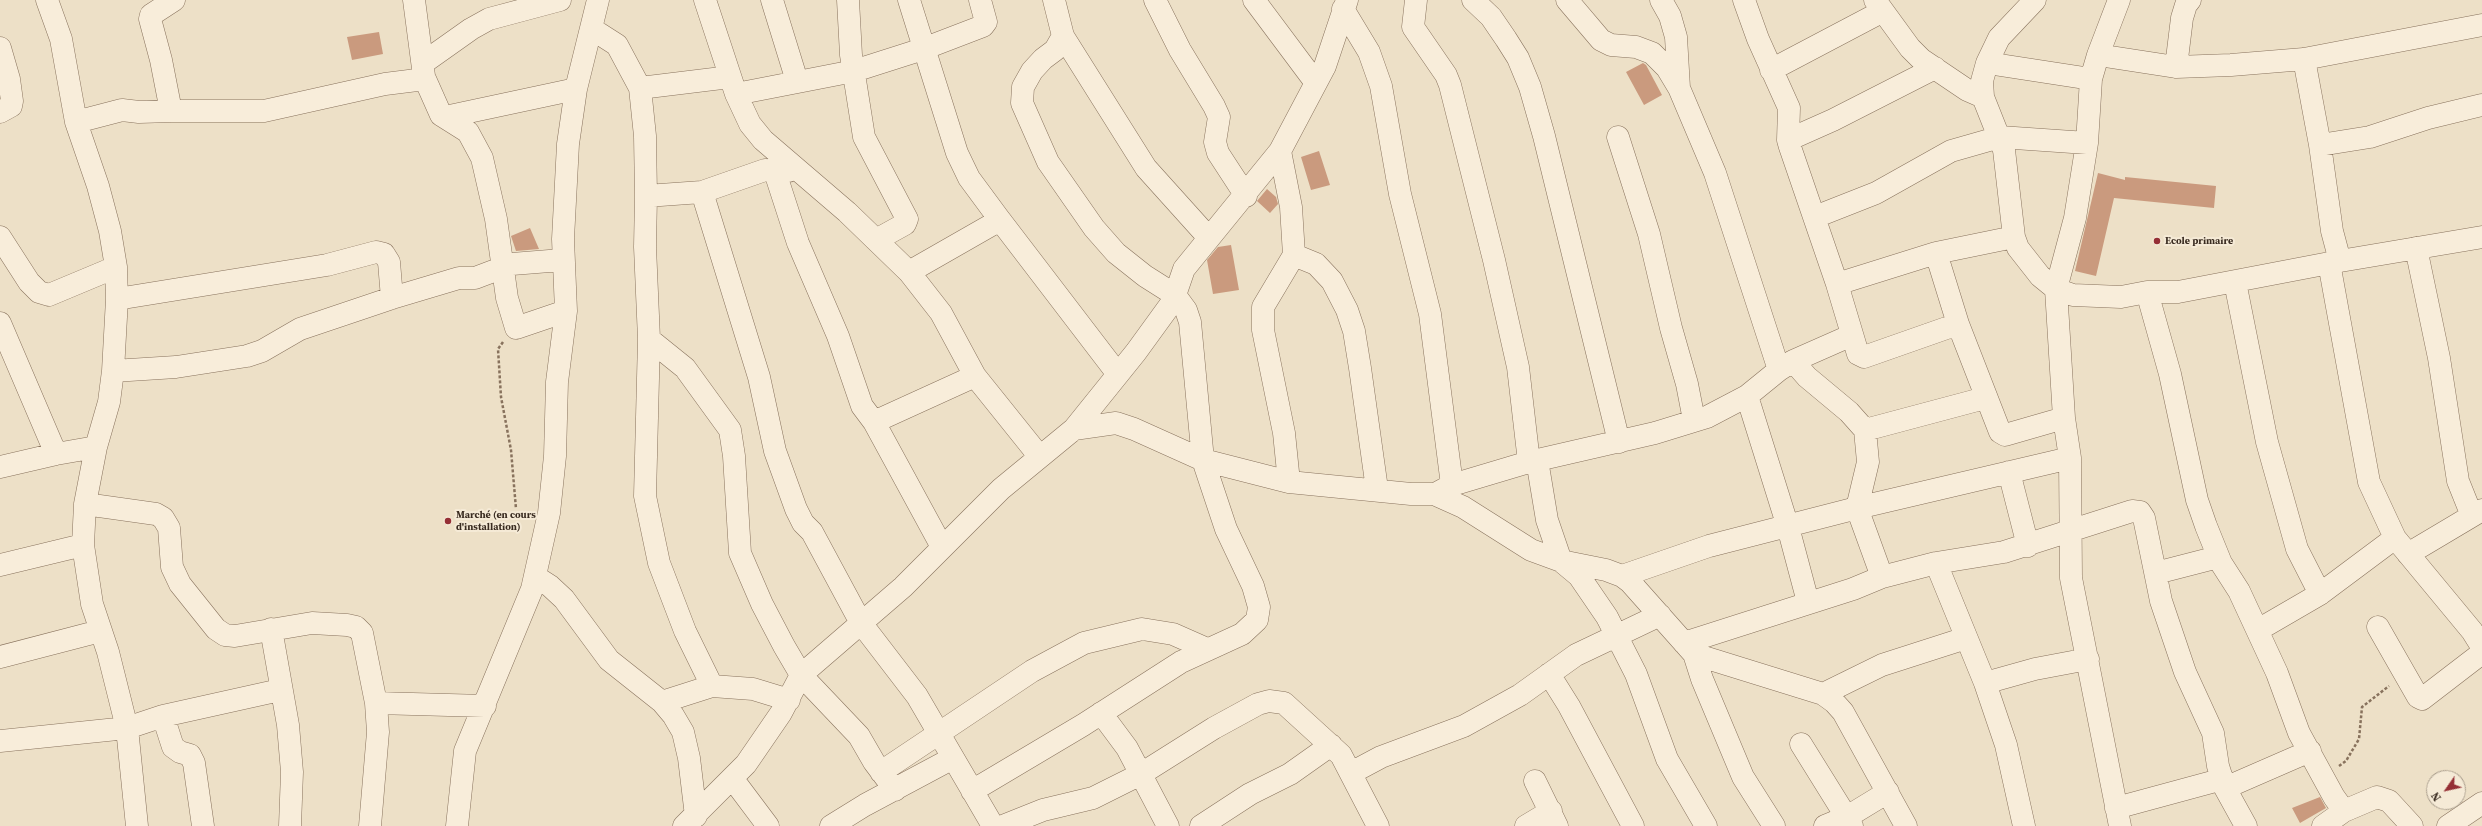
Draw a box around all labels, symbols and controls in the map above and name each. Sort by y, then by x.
place label: Ecole primaire [2165,235,2233,247]
marker: Ecole primaire [2152,236,2162,246]
place label: Marché (en cours d'installation) [456,509,536,532]
marker: Marché (en cours d'installation) [443,516,453,526]
north arrow [2426,770,2466,810]
text: N [2428,789,2445,804]

